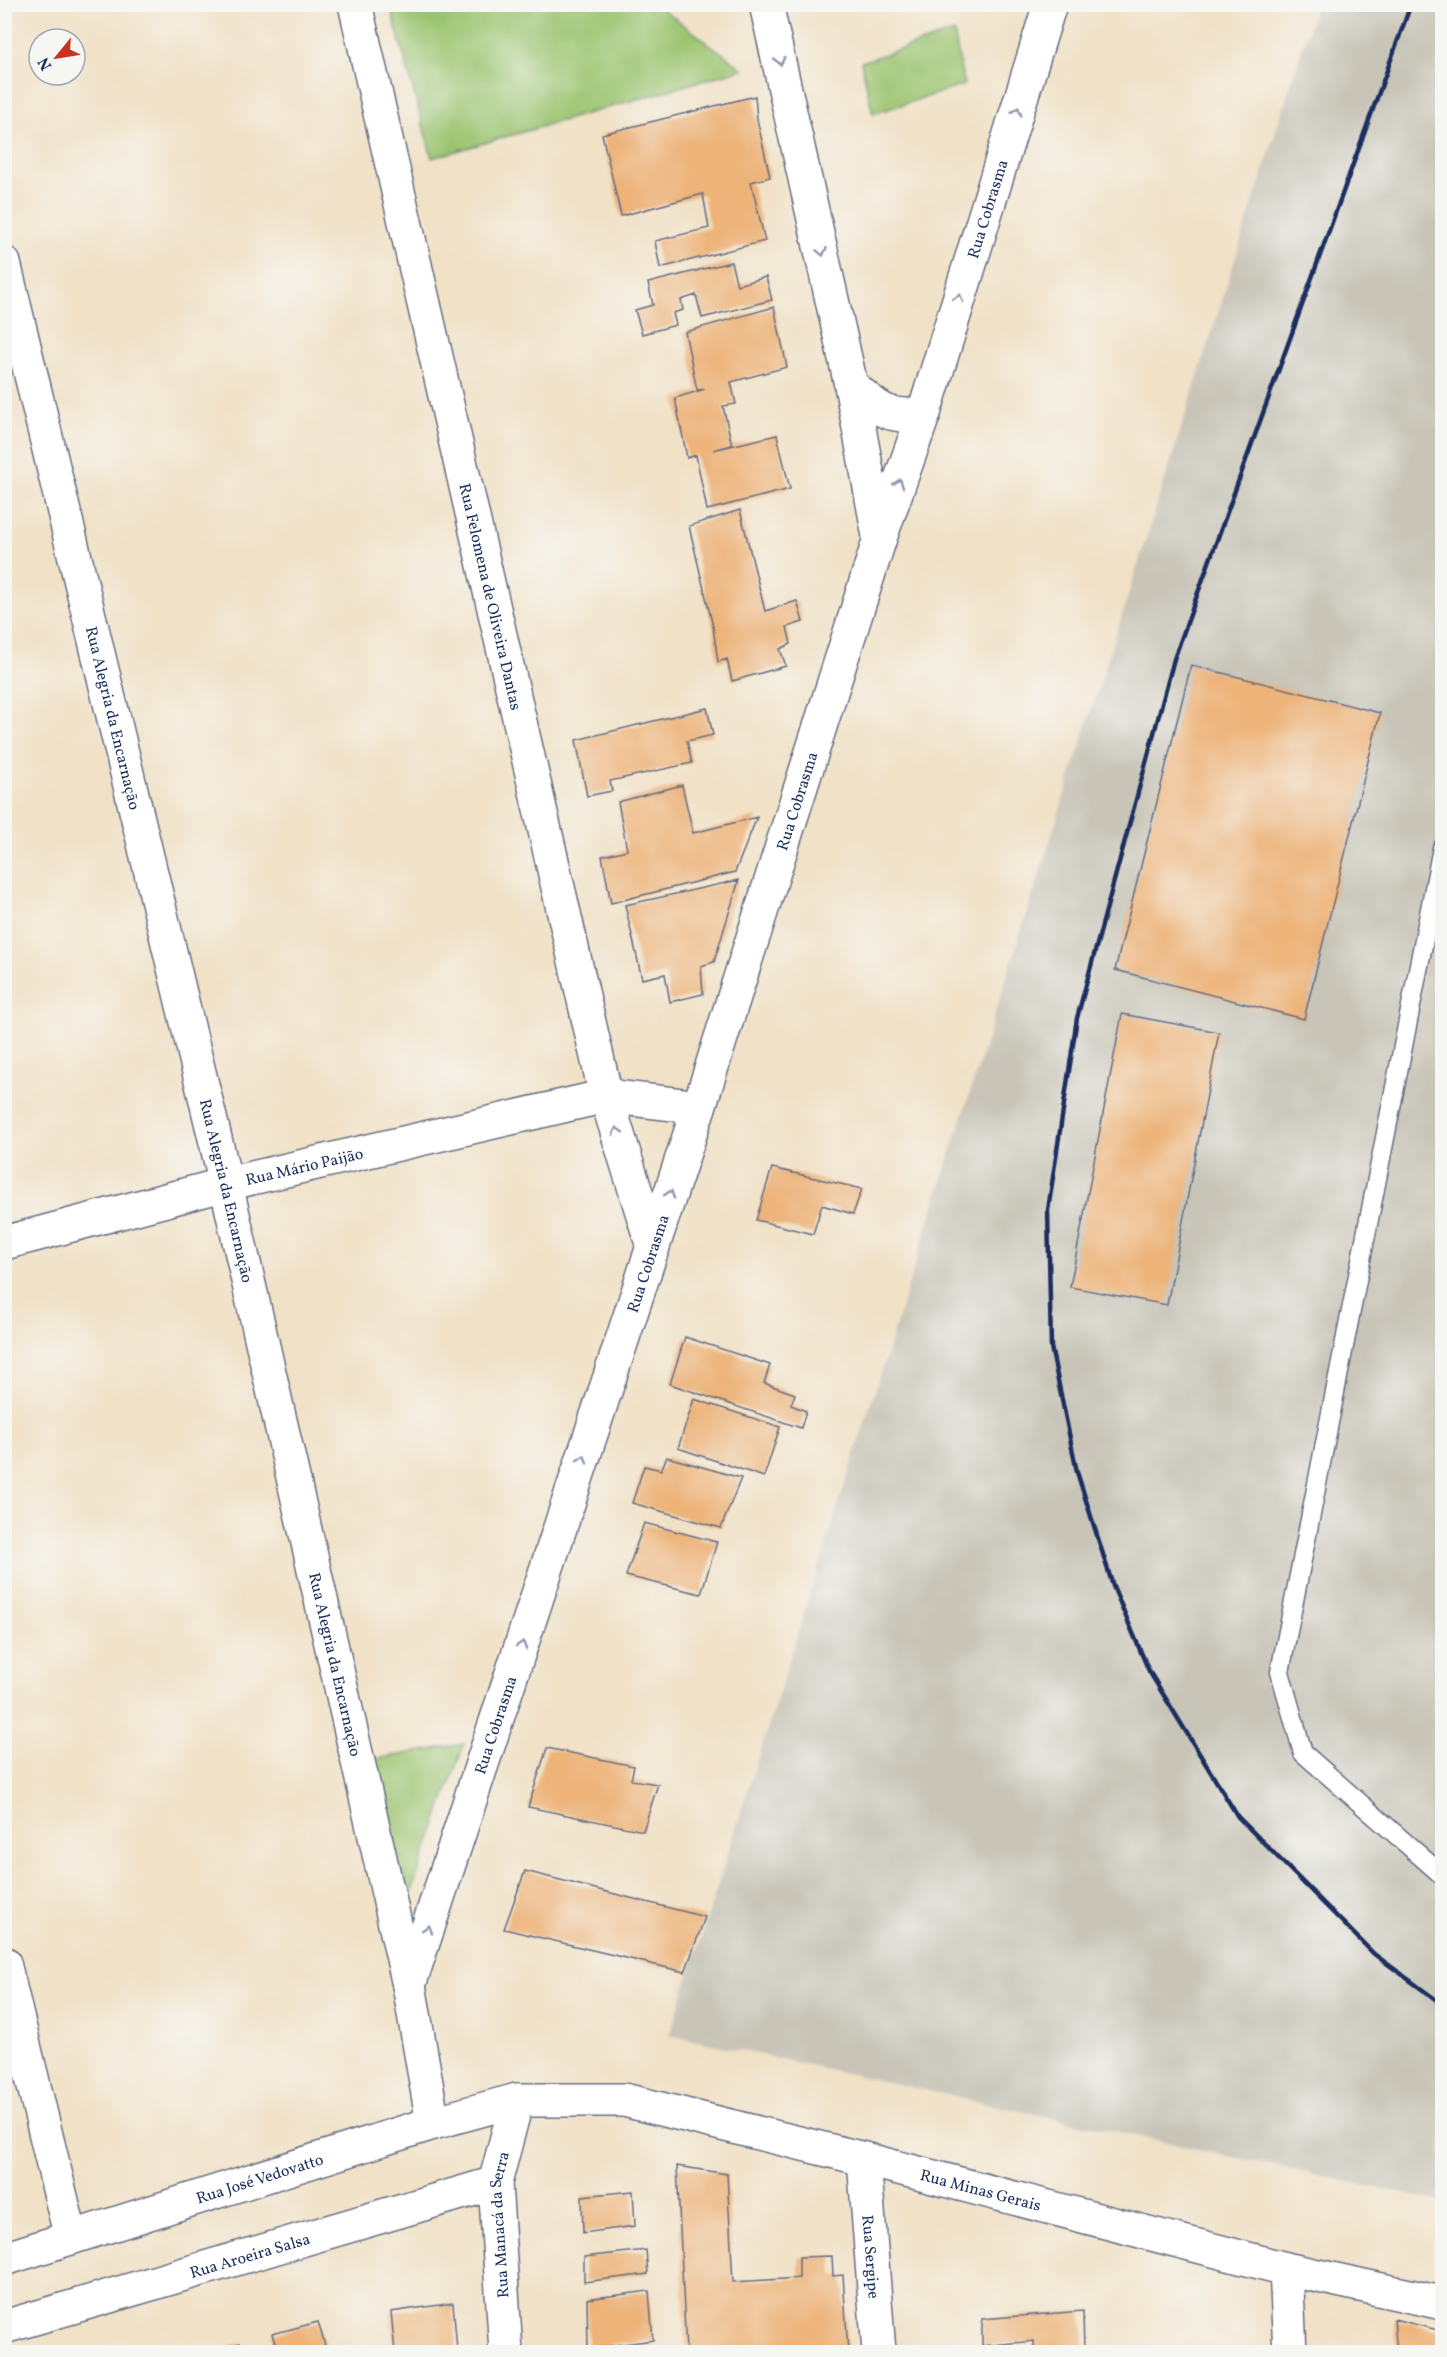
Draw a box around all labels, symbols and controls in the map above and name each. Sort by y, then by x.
north arrow [27,27,87,87]
text: N [33,53,58,74]
one-way arrow [773,56,786,66]
one-way arrow [1010,106,1022,117]
street label: Rua Cobrasma [963,157,1014,262]
one-way arrow [814,247,827,257]
one-way arrow [952,293,964,304]
one-way arrow [892,478,905,489]
street label: Rua Felomena de Oliveira Dantas [453,481,526,713]
street label: Rua Alegria da Encarnação [79,624,144,812]
street label: Rua Cobrasma [772,749,824,854]
street label: Rua Alegria da Encarnação [193,1097,257,1285]
one-way arrow [612,1126,624,1137]
street label: Rua Mário Paijão [244,1144,366,1192]
one-way arrow [663,1189,675,1200]
street label: Rua Cobrasma [623,1212,676,1316]
one-way arrow [576,1454,588,1465]
street label: Rua Alegria da Encarnação [302,1571,365,1759]
one-way arrow [514,1640,527,1651]
street label: Rua Cobrasma [470,1673,523,1778]
one-way arrow [421,1925,433,1935]
street label: Rua José Vedovatto [194,2149,326,2210]
street label: Rua Manacá da Serra [486,2149,516,2299]
street label: Rua Minas Gerais [917,2165,1043,2218]
street label: Rua Sergipe [855,2214,884,2300]
street label: Rua Aroeira Salsa [187,2229,313,2285]

